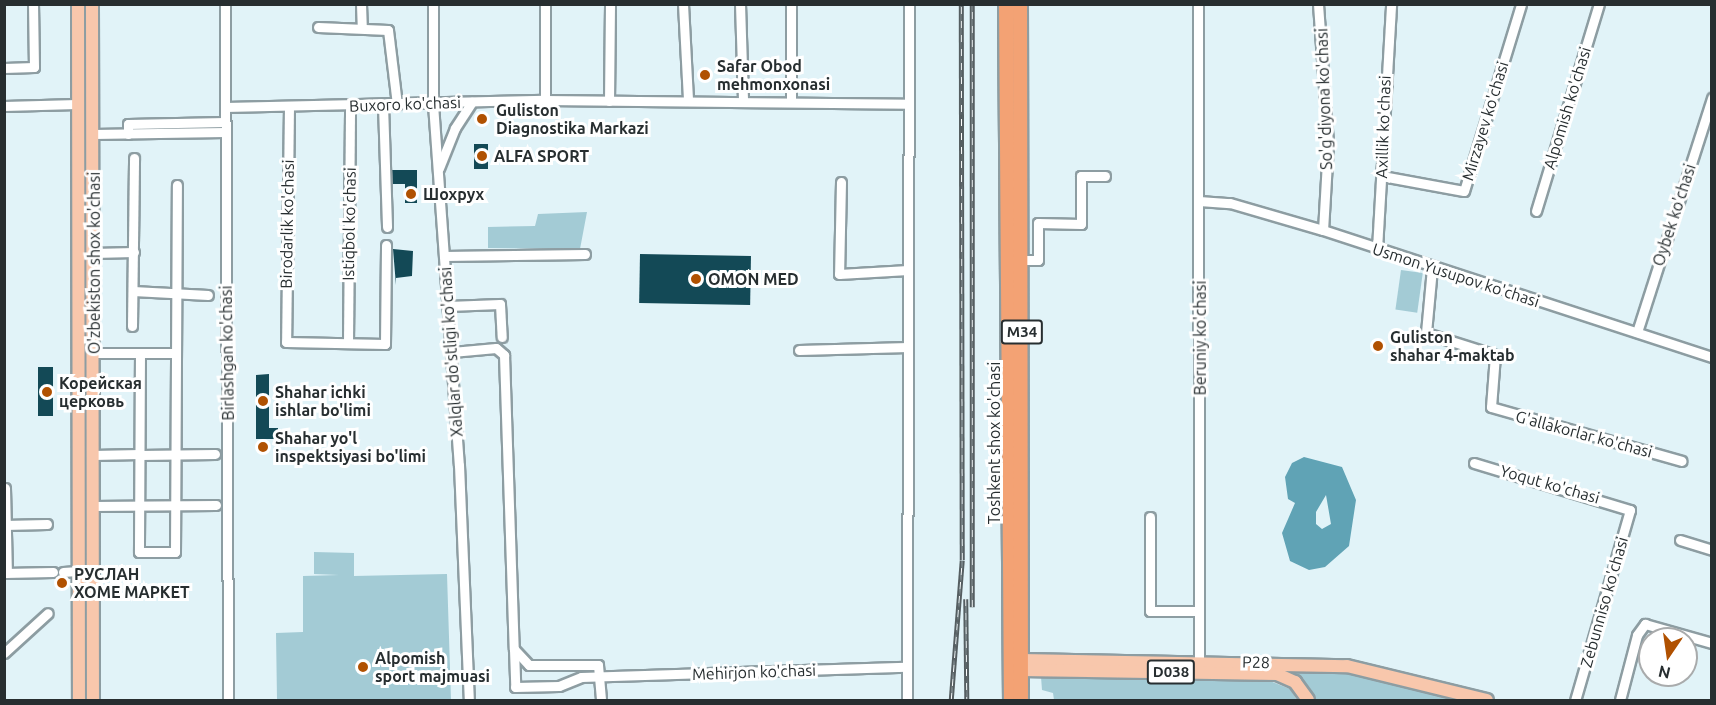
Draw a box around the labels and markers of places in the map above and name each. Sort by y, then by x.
place label: Safar Obod mehmonxonasi [717,56,830,94]
marker: Safar Obod mehmonxonasi [698,68,712,82]
place label: Guliston Diagnostika Markazi [496,100,649,138]
marker: Guliston Diagnostika Markazi [473,110,491,128]
place label: ALFA SPORT [494,146,589,166]
marker: ALFA SPORT [475,149,489,163]
place label: Шохрух [423,184,484,204]
marker: Шохрух [404,187,418,201]
place label: OMON MED [708,269,799,289]
marker: OMON MED [689,272,703,286]
place label: Guliston shahar 4-maktab [1390,327,1515,365]
marker: Guliston shahar 4-maktab [1371,339,1385,353]
place label: Корейская церковь [59,373,142,411]
place label: Shahar ichki ishlar bo'limi [275,382,371,420]
marker: Корейская церковь [40,385,54,399]
marker: Shahar ichki ishlar bo'limi [256,394,270,408]
place label: Shahar yo'l inspektsiyasi bo'limi [275,428,426,466]
marker: Shahar yo'l inspektsiyasi bo'limi [256,440,270,454]
place label: РУСЛАН ХОМЕ МАРКЕТ [74,564,190,602]
marker: РУСЛАН ХОМЕ МАРКЕТ [55,576,69,590]
place label: Alpomish sport majmuasi [375,648,490,686]
marker: Alpomish sport majmuasi [356,660,370,674]

